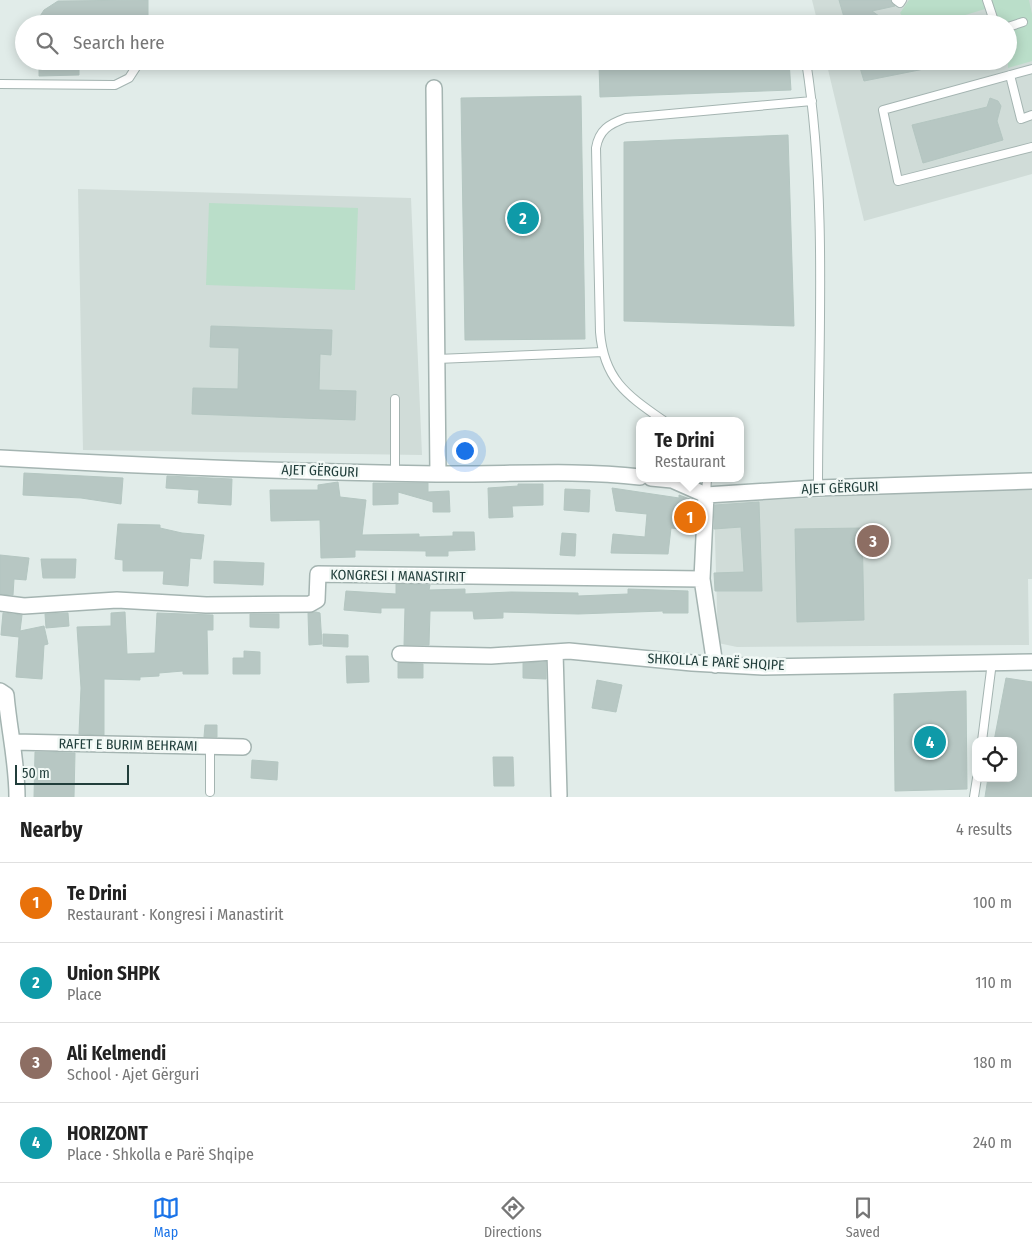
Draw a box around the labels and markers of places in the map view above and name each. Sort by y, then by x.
pin: 2 [507,199,539,237]
pin: 1 [674,498,706,536]
pin: 3 [857,522,889,560]
pin: 4 [914,723,946,761]

